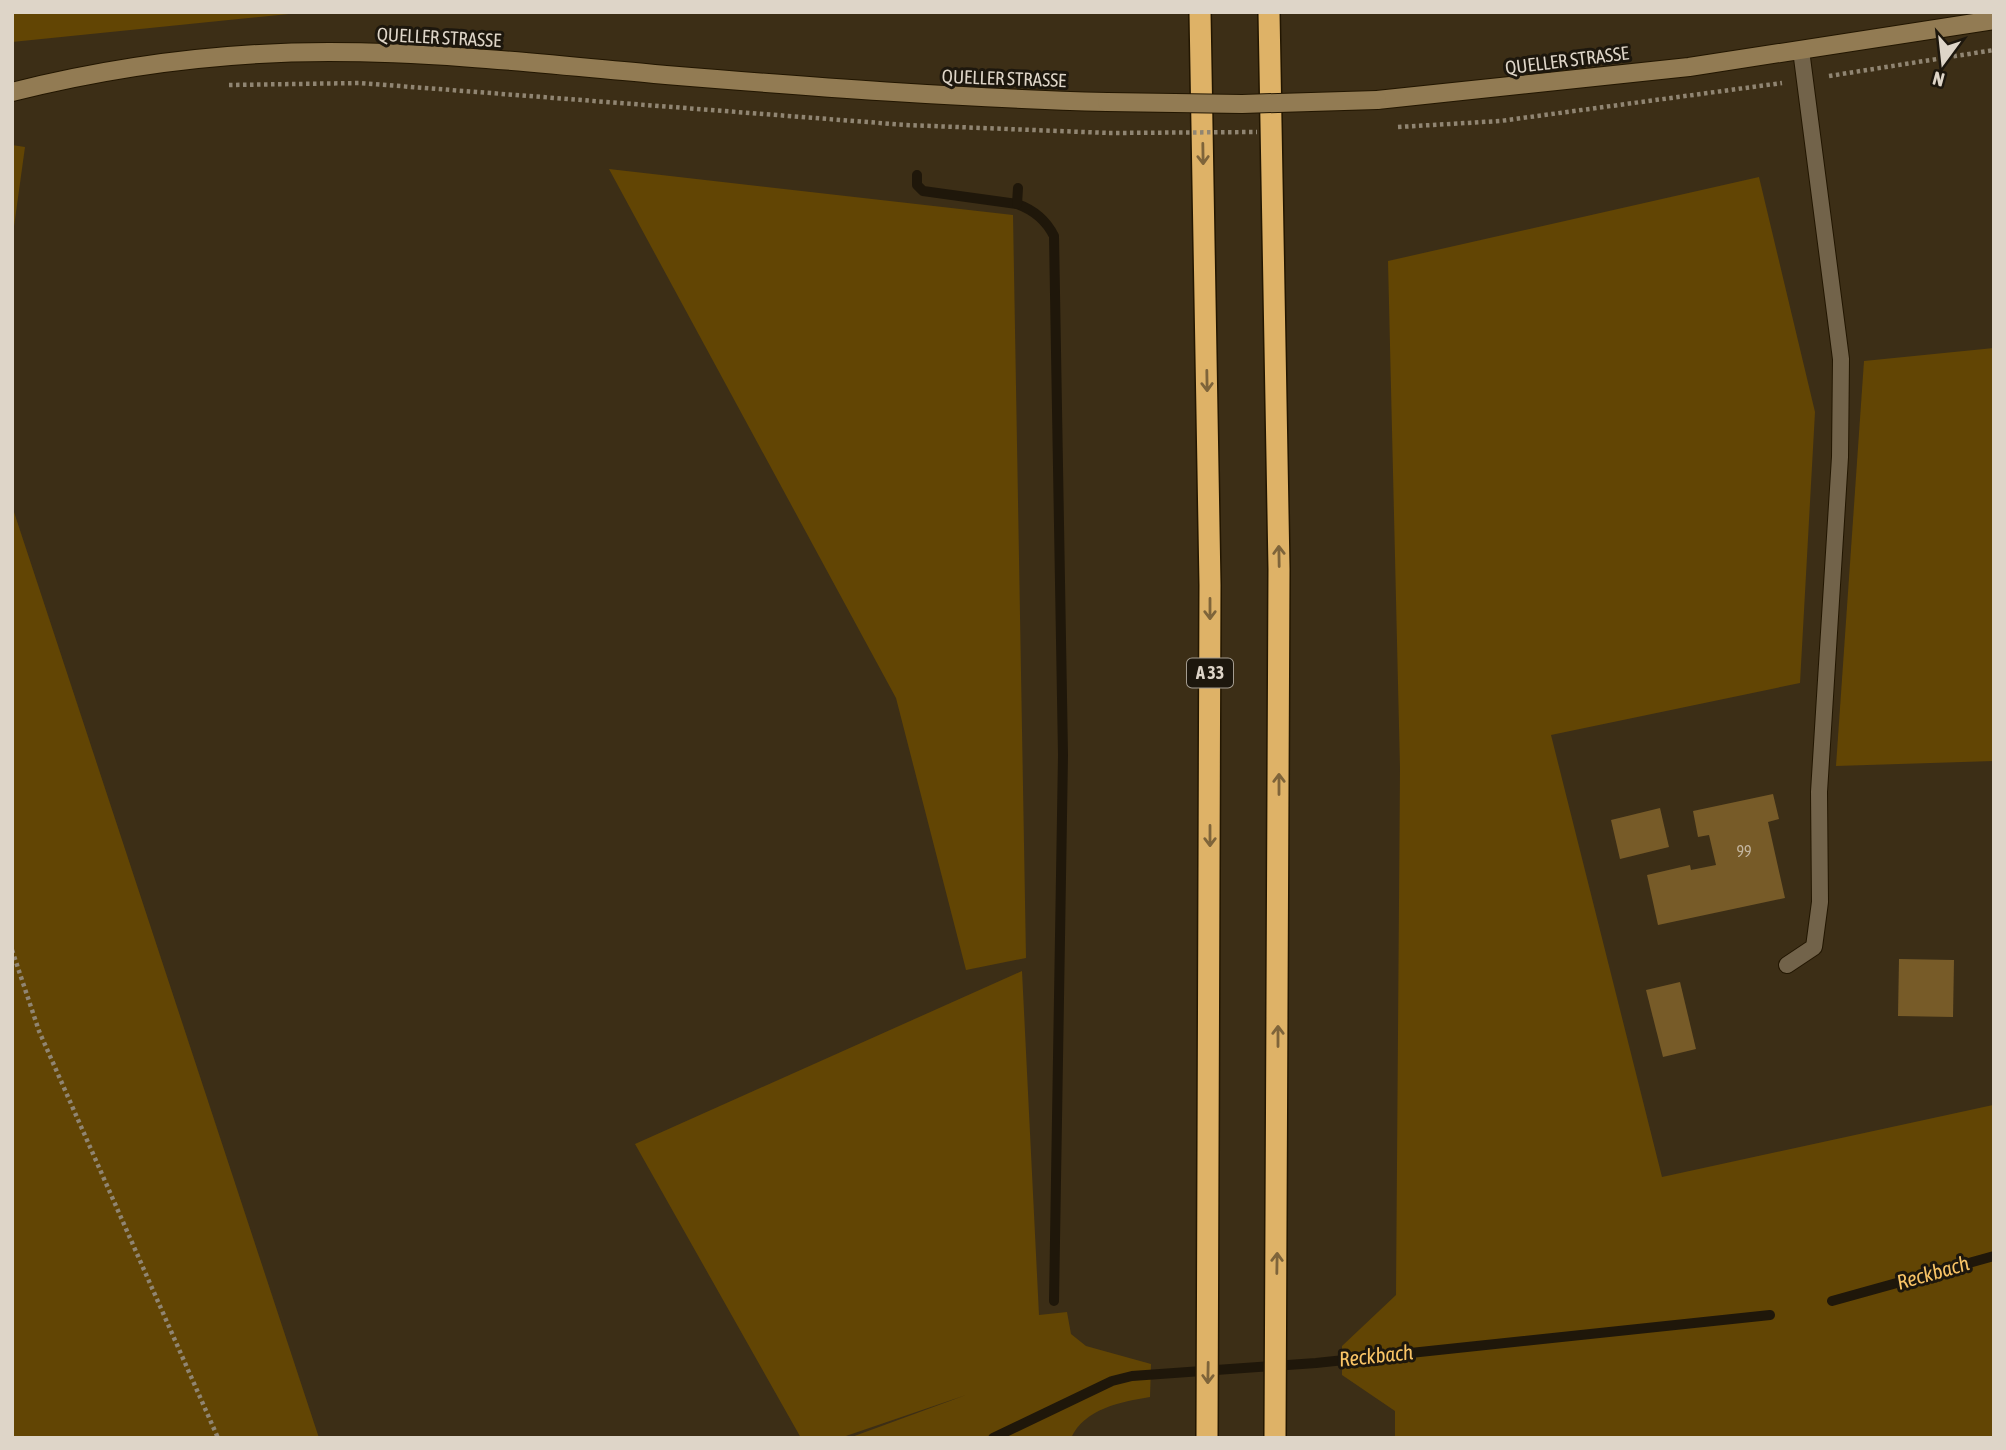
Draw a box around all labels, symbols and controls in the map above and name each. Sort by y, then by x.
street label: QUELLER STRASSE [376,23,502,51]
north arrow [1908,28,1978,98]
street label: QUELLER STRASSE [1504,41,1630,79]
street label: QUELLER STRASSE [941,65,1067,91]
text: N [1930,67,1947,91]
one-way arrow [1196,142,1210,165]
one-way arrow [1200,370,1214,393]
one-way arrow [1272,545,1286,568]
one-way arrow [1203,597,1217,620]
road number: A 33 [1187,658,1233,688]
one-way arrow [1272,772,1286,795]
one-way arrow [1203,825,1217,848]
house number: 99 [1736,842,1752,860]
one-way arrow [1271,1024,1285,1047]
water label: Reckbach [1894,1250,1972,1294]
one-way arrow [1270,1252,1284,1275]
water label: Reckbach [1338,1339,1414,1371]
one-way arrow [1201,1361,1215,1384]

